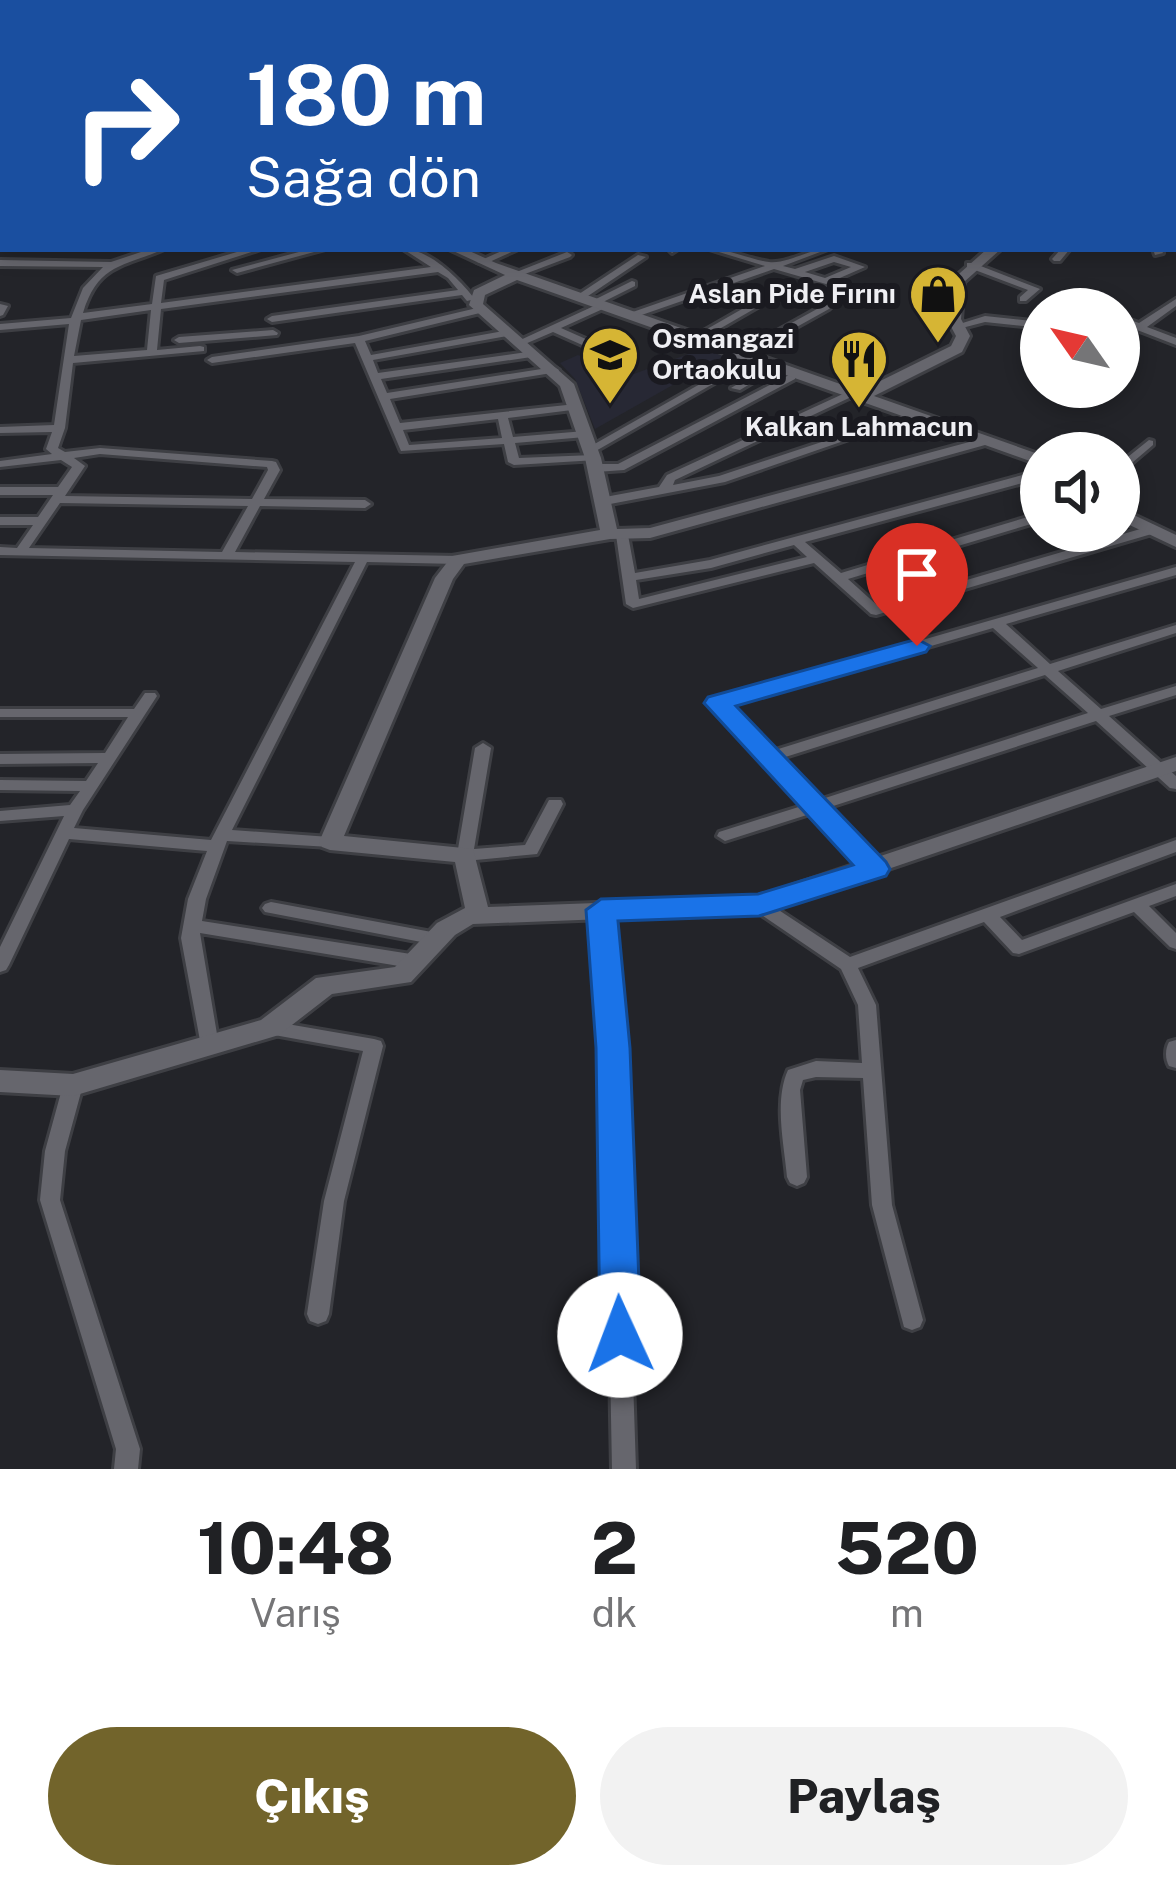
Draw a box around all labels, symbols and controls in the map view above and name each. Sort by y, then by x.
text: 180 m [246,45,486,144]
icon: right [48,48,204,204]
text: Sağa dön [246,146,481,209]
shop icon: Aslan Pide Fırını [907,263,969,345]
place label: Aslan Pide Fırını [688,277,896,309]
north arrow [1020,288,1140,408]
map controls [1020,288,1140,552]
place label: Osmangazi Ortaokulu [652,322,794,385]
school or university icon: Osmangazi Ortaokulu [579,324,641,406]
restaurant icon: Kalkan Lahmacun [828,328,890,410]
place label: Kalkan Lahmacun [745,410,973,442]
button: sound [1020,432,1140,552]
pin [866,523,968,646]
icon: arrive [884,541,950,607]
position arrow [557,1272,683,1398]
text: 10:48 [197,1506,394,1590]
text: 2 [591,1506,638,1590]
text: 520 [835,1506,979,1590]
text: Varış [250,1590,341,1636]
text: dk [592,1590,637,1636]
text: m [890,1590,924,1636]
button: Çıkış [48,1727,576,1865]
button: Paylaş [600,1727,1128,1865]

